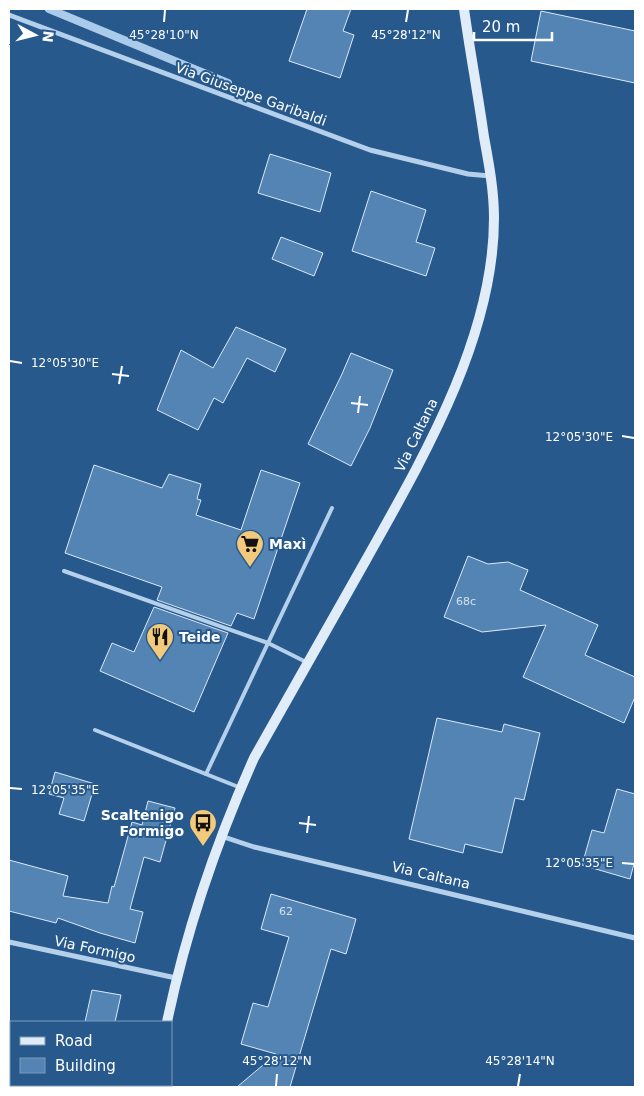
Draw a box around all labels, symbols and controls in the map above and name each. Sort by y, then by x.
north arrow [10,10,60,60]
scale bar [474,10,552,42]
text: 20 m [482,18,520,36]
text: 45°28'10"N [129,28,199,42]
text: 45°28'12"N [371,28,441,42]
text: N [39,30,57,43]
street label: Via Giuseppe Garibaldi [173,59,329,129]
text: 12°05'30"E [31,356,99,370]
street label: Via Caltana [391,396,441,474]
text: 12°05'30"E [545,430,613,444]
supermarket icon: Maxì [235,529,265,568]
place label: Maxì [269,536,306,552]
house number: 68c [456,595,476,608]
restaurant icon: Teide [145,622,175,661]
place label: Teide [179,629,221,645]
text: 12°05'35"E [31,783,99,797]
place label: Scaltenigo Formigo [101,807,184,839]
bus stop icon: Scaltenigo Formigo [188,808,218,847]
text: 12°05'35"E [545,856,613,870]
street label: Via Caltana [390,858,472,892]
house number: 62 [279,905,293,918]
street label: Via Formigo [53,933,137,965]
legend [10,1021,172,1086]
text: Road [55,1032,93,1050]
text: 45°28'12"N [242,1054,312,1068]
text: 45°28'14"N [485,1054,555,1068]
text: Building [55,1057,116,1075]

